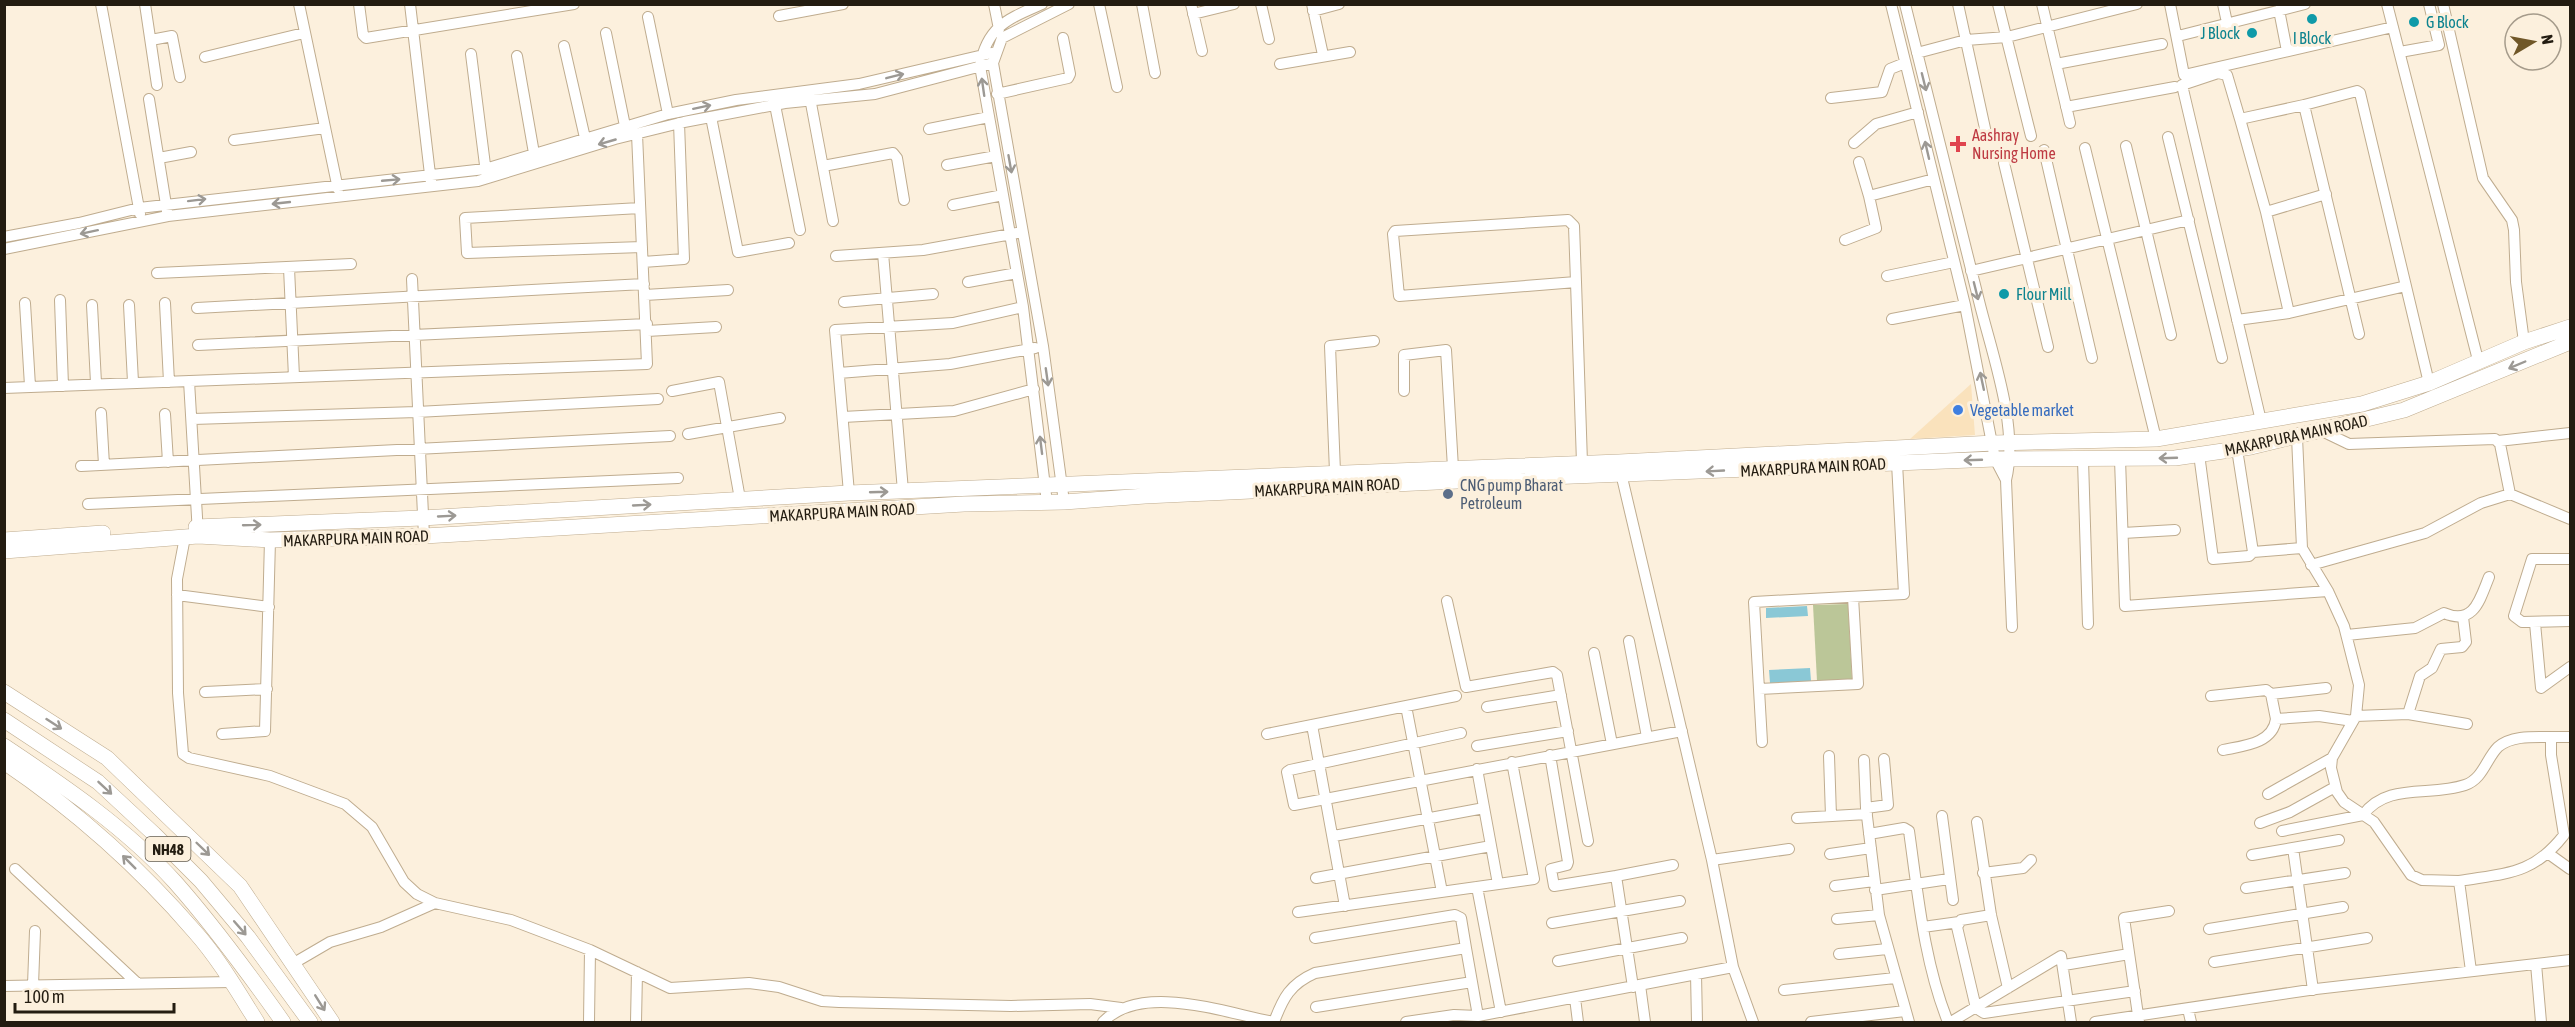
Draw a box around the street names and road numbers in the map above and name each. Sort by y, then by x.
street label: MAKARPURA MAIN ROAD [2223,411,2369,459]
street label: MAKARPURA MAIN ROAD [1740,454,1886,480]
street label: MAKARPURA MAIN ROAD [1254,474,1400,500]
street label: MAKARPURA MAIN ROAD [769,499,915,525]
street label: MAKARPURA MAIN ROAD [283,526,429,550]
road number: NH48 [146,837,190,861]

